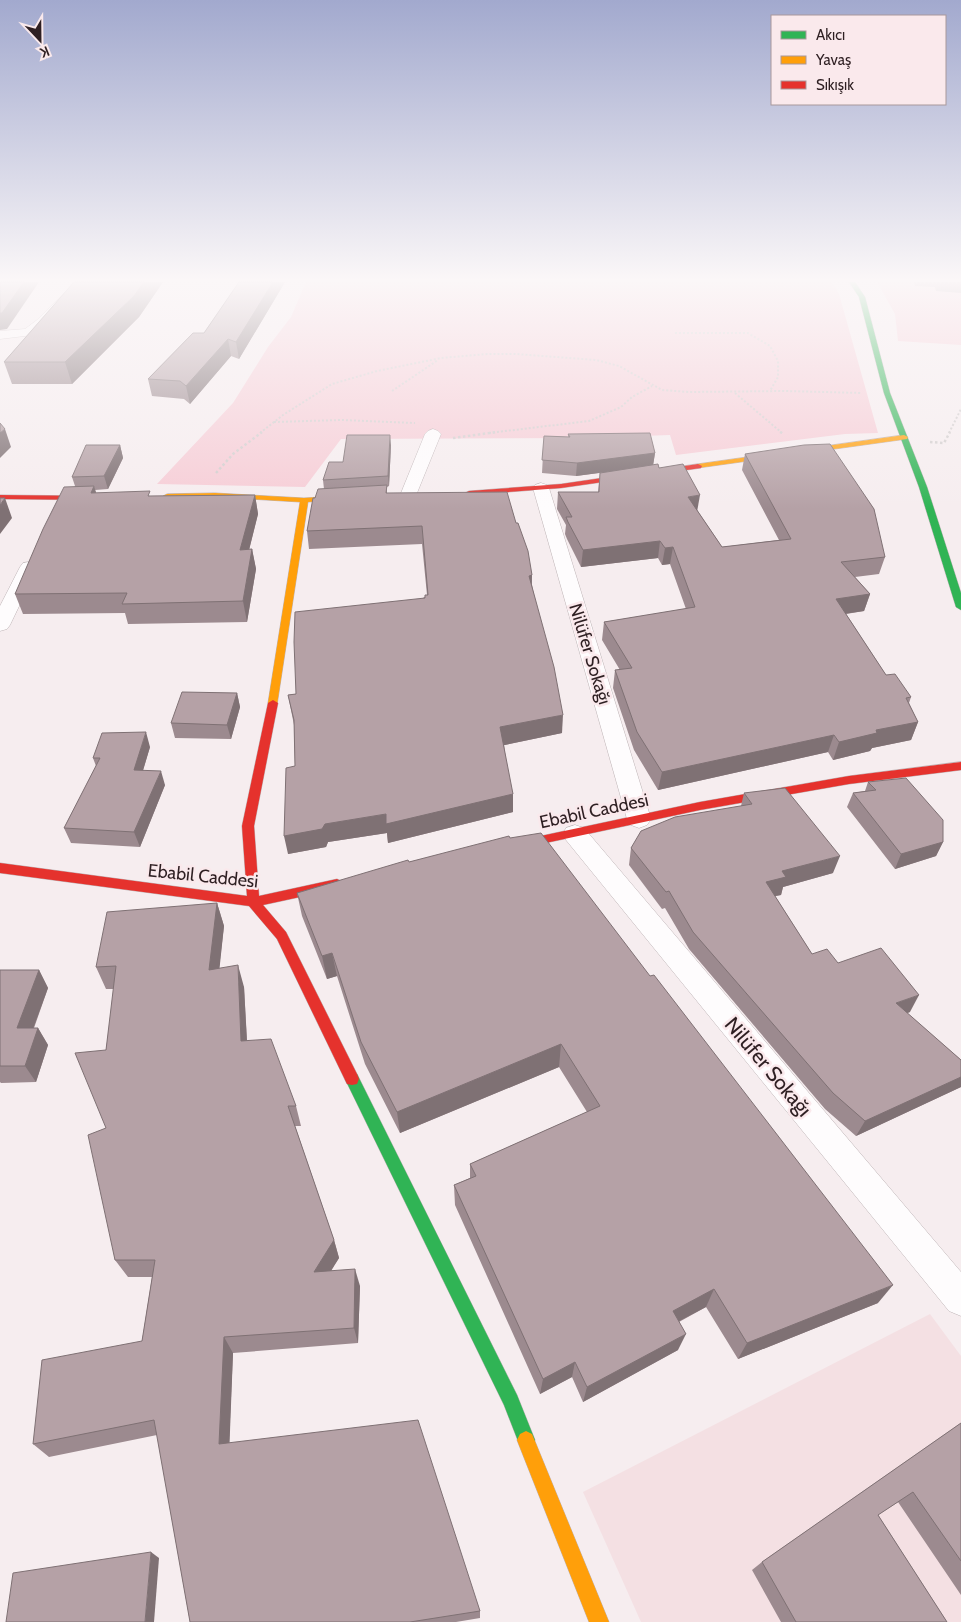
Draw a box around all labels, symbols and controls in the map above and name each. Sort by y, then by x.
north arrow [15,15,65,65]
legend [771,15,946,105]
text: Akıcı [816,26,845,44]
text: K [37,42,52,62]
text: Yavaş [815,51,851,69]
text: Sıkışık [816,76,854,94]
street label: Nilüfer Sokağı [564,601,616,707]
street label: Ebabil Caddesi [537,789,651,833]
street label: Ebabil Caddesi [147,859,259,893]
street label: Nilüfer Sokağı [720,1012,817,1121]

